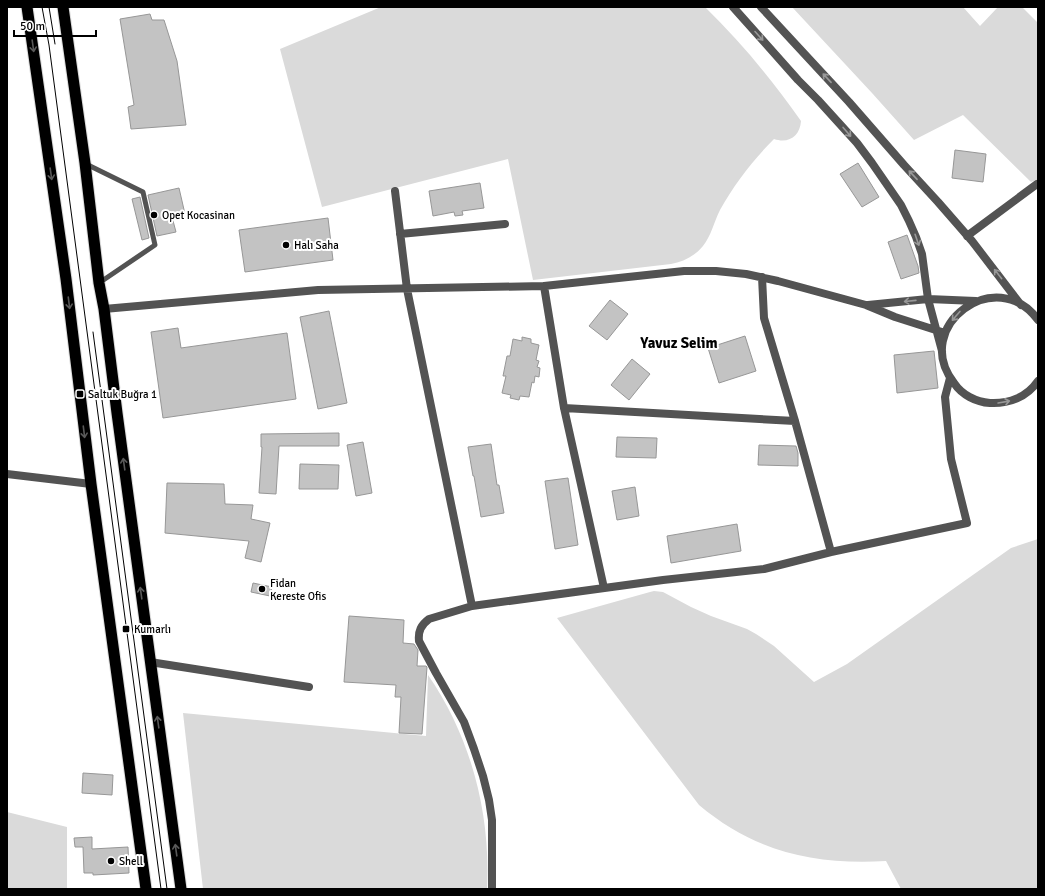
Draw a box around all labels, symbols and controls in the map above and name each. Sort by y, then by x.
scale bar [14,12,96,38]
text: 50 m [20,19,45,34]
one-way arrow [755,31,764,41]
one-way arrow [29,39,37,52]
one-way arrow [822,73,831,83]
one-way arrow [843,126,852,137]
one-way arrow [47,167,55,180]
one-way arrow [908,170,918,180]
place label: Opet Kocasinan [162,209,235,222]
marker: Opet Kocasinan [149,210,159,220]
one-way arrow [914,234,921,247]
place label: Halı Saha [294,239,339,252]
marker: Halı Saha [281,240,291,250]
one-way arrow [993,268,1002,279]
one-way arrow [65,296,73,309]
one-way arrow [904,297,917,304]
one-way arrow [951,311,960,322]
district label: Yavuz Selim [639,334,718,352]
place label: Saltuk Buğra 1 [88,388,157,401]
marker: Saltuk Buğra 1 [75,389,85,399]
one-way arrow [997,398,1010,406]
one-way arrow [80,425,88,438]
one-way arrow [120,458,128,471]
place label: Fidan Kereste Ofis [270,577,326,603]
marker: Fidan Kereste Ofis [257,584,267,594]
one-way arrow [137,587,145,600]
place label: Kumarlı [134,623,171,636]
marker: Kumarlı [121,624,131,634]
one-way arrow [154,716,162,729]
one-way arrow [172,844,180,857]
place label: Shell [119,855,143,868]
marker: Shell [106,856,116,866]

